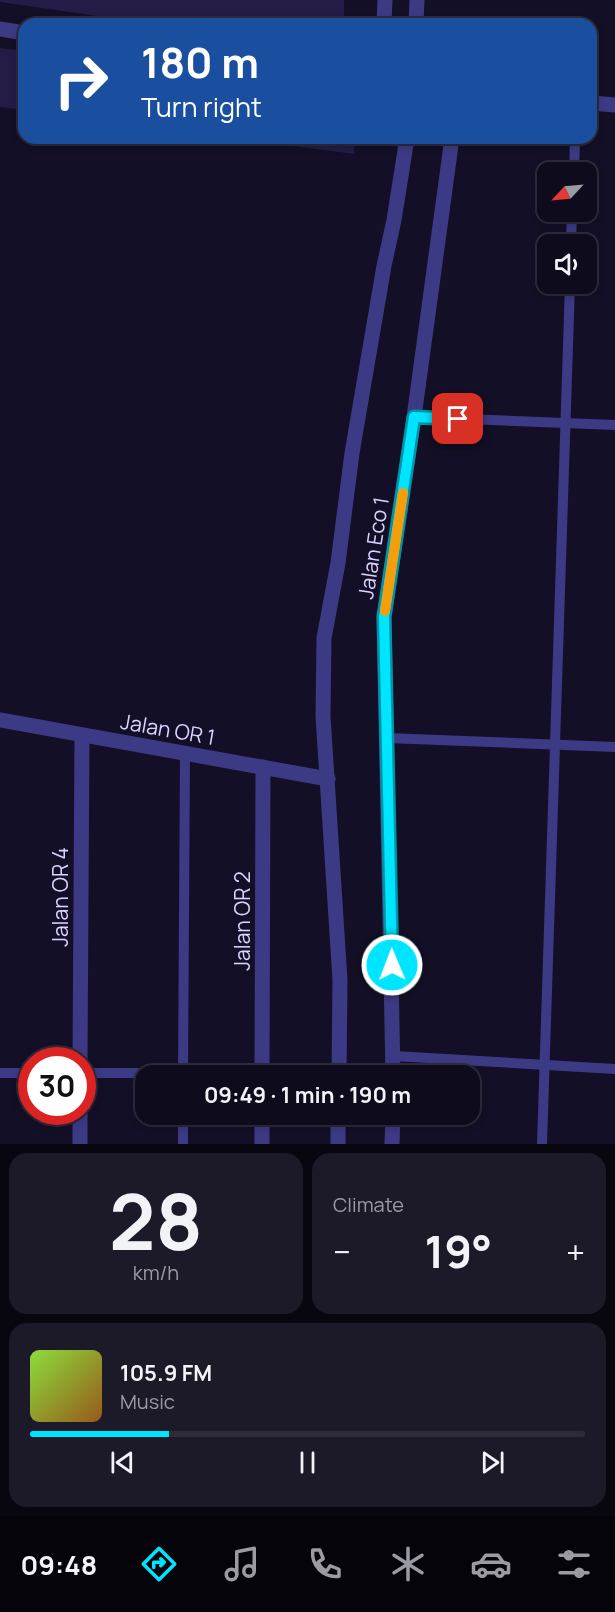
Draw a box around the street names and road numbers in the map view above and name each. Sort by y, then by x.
street label: Jalan Eco 1 [351,495,395,601]
street label: Jalan OR 1 [119,707,217,751]
street label: Jalan OR 4 [46,847,74,947]
street label: Jalan OR 2 [228,871,256,971]

